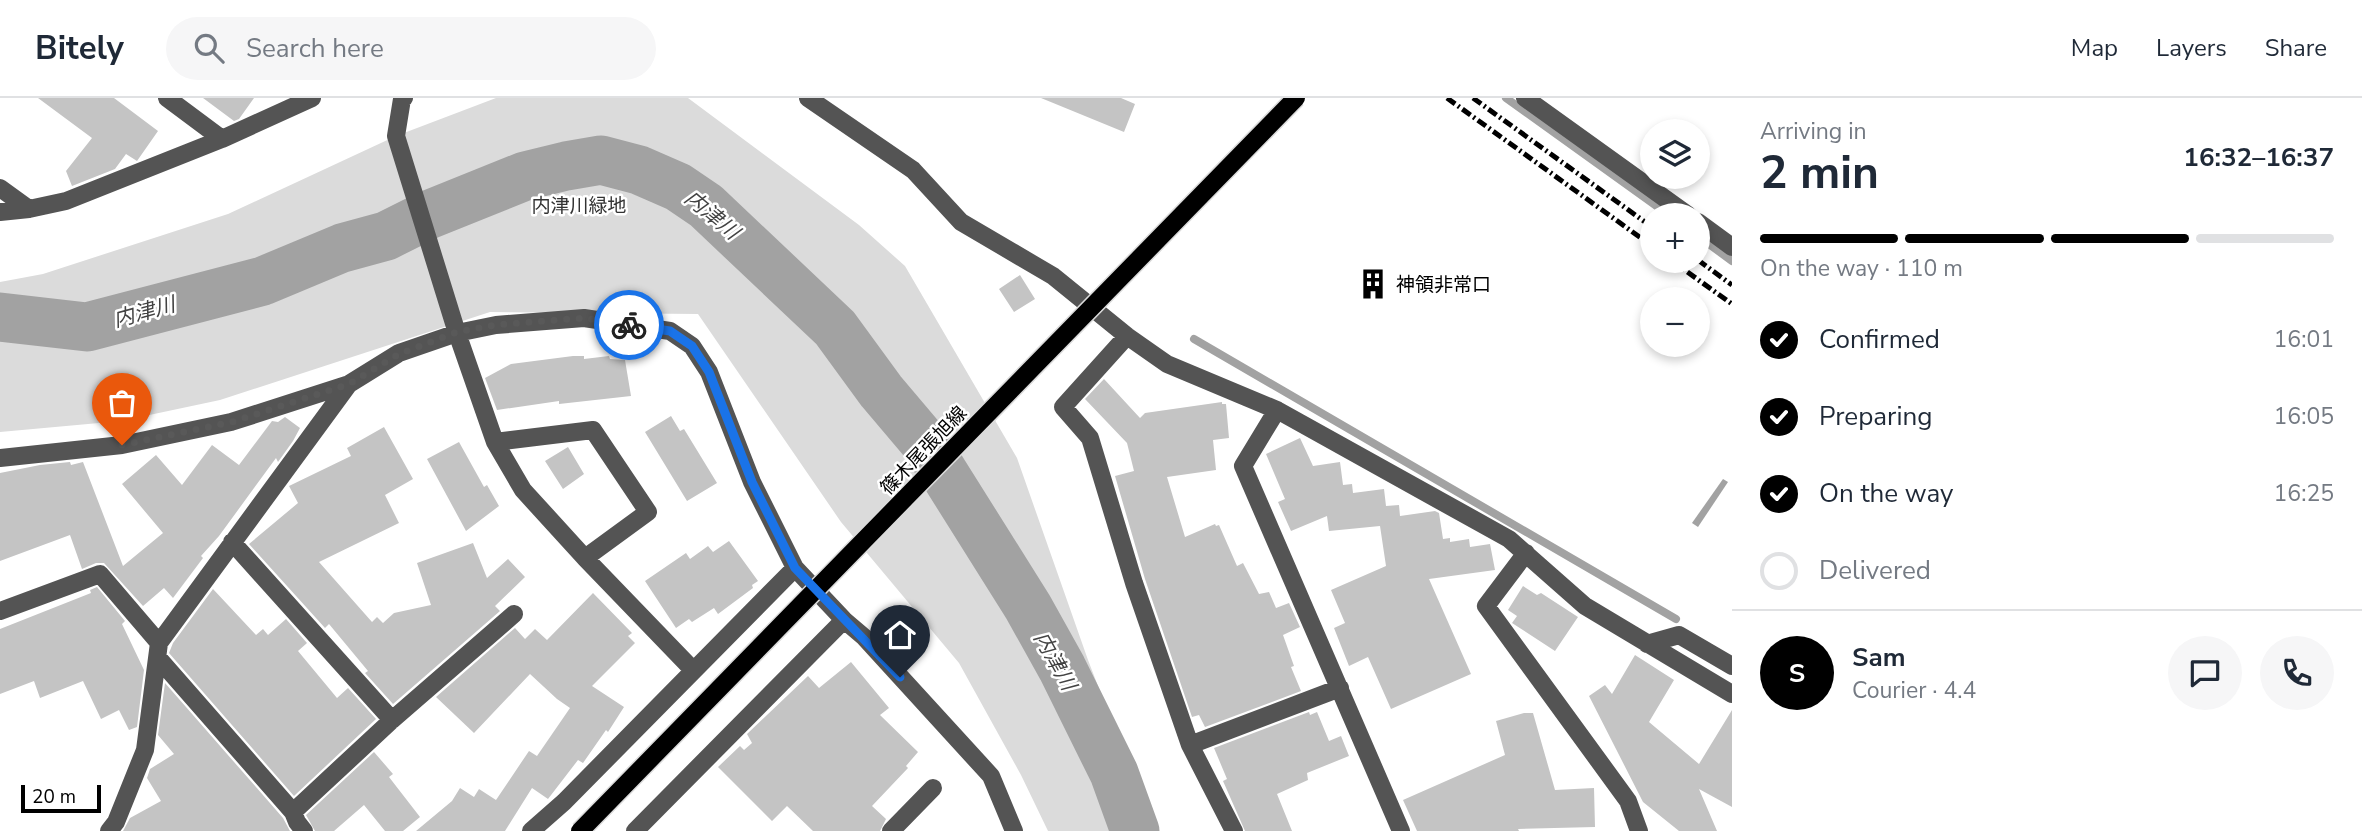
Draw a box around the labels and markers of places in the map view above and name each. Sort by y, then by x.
building icon: 神領非常口 [1356,267,1390,301]
place label: 神領非常口 [1396,272,1491,298]
pin [92,373,152,445]
pin [870,605,930,677]

